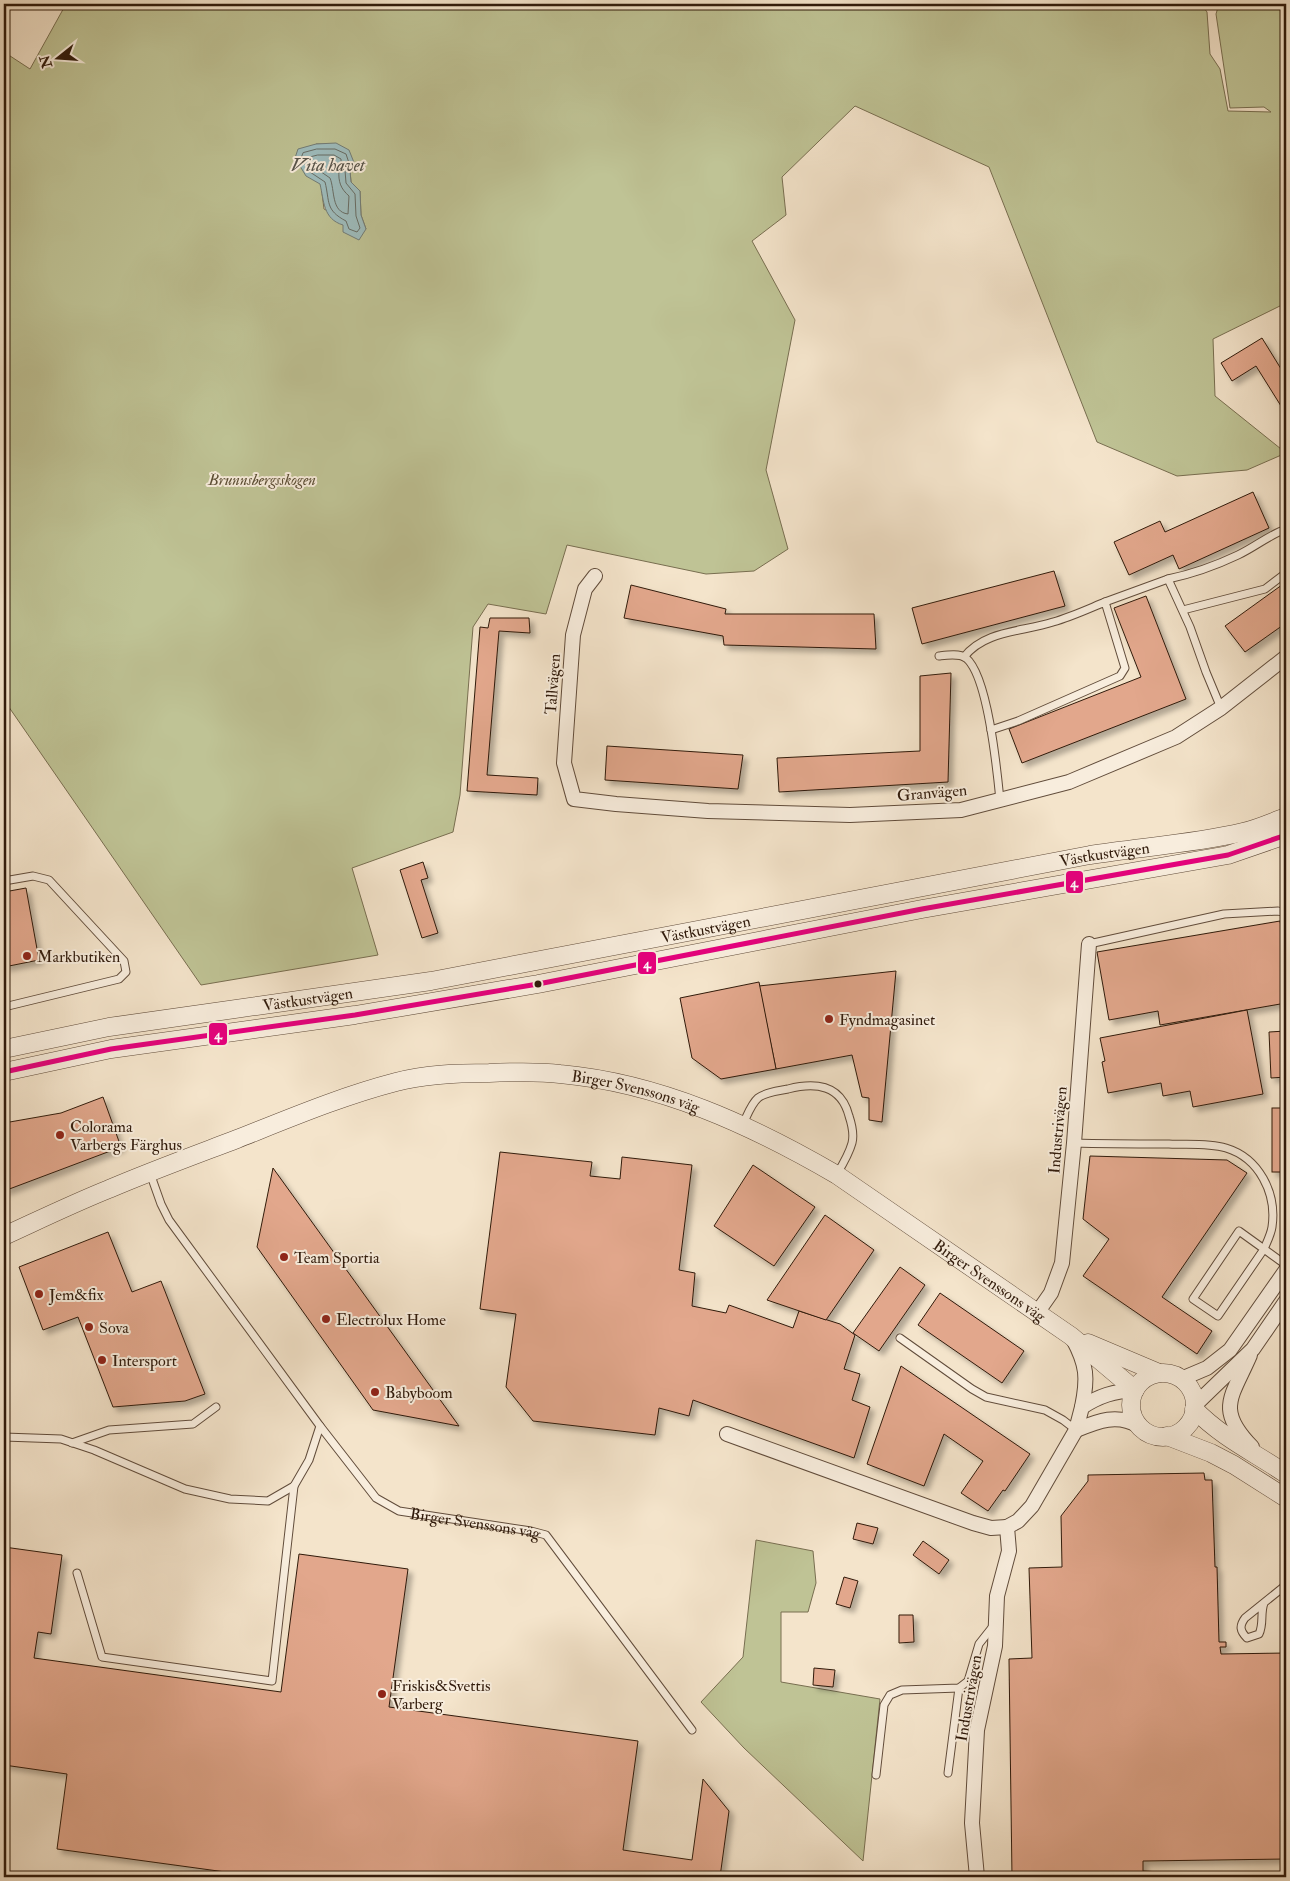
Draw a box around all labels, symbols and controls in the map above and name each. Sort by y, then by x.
north arrow [32,32,82,82]
text: N [36,53,56,71]
water label: Vita havet [291,154,366,177]
park label: Brunnsbergsskogen [207,470,316,490]
street label: Tallvägen [541,653,565,715]
street label: Granvägen [896,780,968,806]
street label: Västkustvägen [1058,838,1151,872]
line badge: 4 [1065,870,1084,894]
text: 4 [1069,874,1079,891]
street label: Västkustvägen [659,911,752,948]
place label: Markbutiken [37,947,120,967]
marker: Markbutiken [21,950,33,962]
line badge: 4 [637,951,657,975]
text: 4 [642,955,652,972]
unlabelled marker [533,979,543,989]
street label: Västkustvägen [261,983,354,1016]
place label: Fyndmagasinet [839,1010,935,1030]
marker: Fyndmagasinet [823,1013,835,1025]
line badge: 4 [208,1022,228,1046]
text: 4 [213,1026,223,1043]
street label: Birger Svenssons väg [570,1066,704,1118]
street label: Industrivägen [1044,1085,1072,1175]
place label: Colorama Varbergs Färghus [70,1117,182,1155]
marker: Colorama Varbergs Färghus [54,1129,66,1141]
street label: Birger Svenssons väg [929,1235,1050,1327]
place label: Team Sportia [294,1248,380,1269]
marker: Team Sportia [278,1251,290,1263]
place label: Jem&fix [48,1285,104,1306]
marker: Jem&fix [33,1288,45,1300]
place label: Electrolux Home [336,1310,446,1330]
marker: Electrolux Home [320,1313,332,1325]
place label: Sova [99,1318,129,1338]
marker: Sova [83,1321,95,1333]
place label: Intersport [112,1351,177,1372]
marker: Intersport [96,1354,108,1366]
place label: Babyboom [385,1383,453,1403]
marker: Babyboom [369,1386,381,1398]
street label: Birger Svenssons väg [409,1504,544,1544]
street label: Industrivägen [952,1653,986,1743]
place label: Friskis&Svettis Varberg [392,1676,490,1714]
marker: Friskis&Svettis Varberg [376,1688,388,1700]

